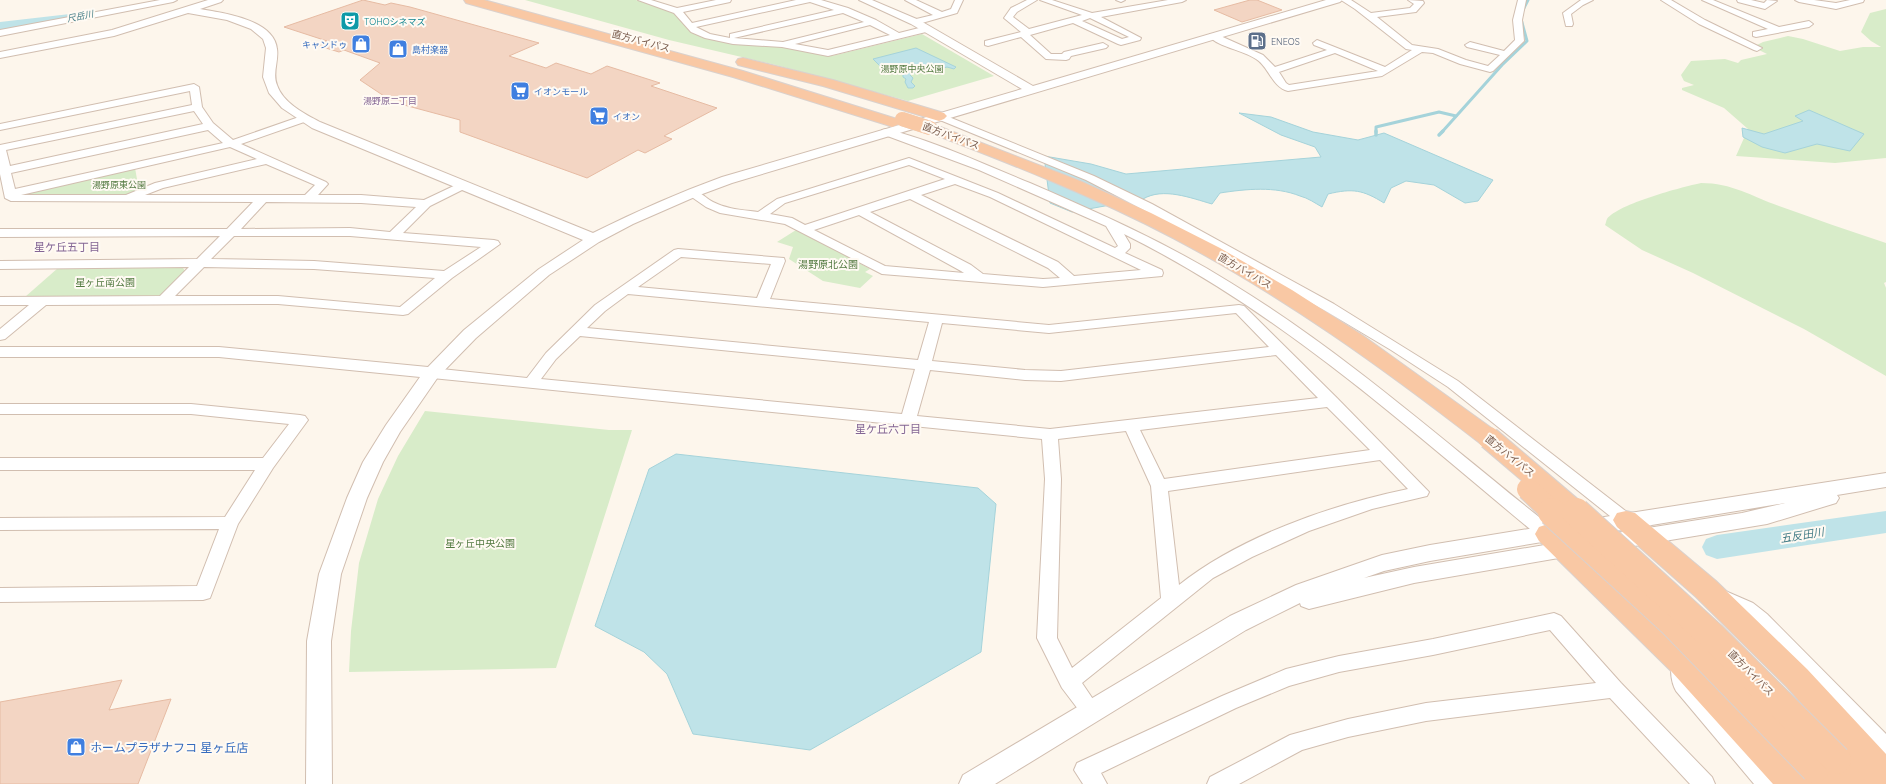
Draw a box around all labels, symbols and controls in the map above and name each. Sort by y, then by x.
water label: 尺岳川 [66,8,95,24]
theatre icon: TOHOシネマズ [339,10,361,32]
place label: TOHOシネマズ [364,16,426,27]
street label: 直方バイパス [610,27,672,55]
fuel station icon: ENEOS [1246,30,1268,52]
shop icon: キャンドゥ [350,33,372,55]
place label: ENEOS [1271,36,1300,47]
shop icon: 島村楽器 [387,38,409,60]
place label: キャンドゥ [302,39,347,50]
place label: 島村楽器 [412,44,449,55]
park label: 湯野原中央公園 [880,63,944,74]
supermarket icon: イオンモール [509,80,531,102]
place label: イオンモール [534,86,588,97]
district label: 湯野原二丁目 [363,95,417,106]
supermarket icon: イオン [588,105,610,127]
place label: イオン [613,111,640,122]
street label: 直方バイパス [921,120,981,152]
park label: 湯野原東公園 [92,179,146,190]
district label: 星ケ丘五丁目 [34,240,100,254]
street label: 直方バイパス [1216,250,1274,292]
park label: 湯野原北公園 [798,258,858,271]
park label: 星ヶ丘南公園 [75,276,135,289]
district label: 星ケ丘六丁目 [855,422,921,436]
street label: 直方バイパス [1483,432,1537,480]
water label: 五反田川 [1779,524,1826,545]
park label: 星ヶ丘中央公園 [445,537,515,550]
street label: 直方バイパス [1725,647,1777,699]
shop icon: ホームプラザナフコ 星ヶ丘店 [65,736,87,758]
place label: ホームプラザナフコ 星ヶ丘店 [90,740,248,755]

